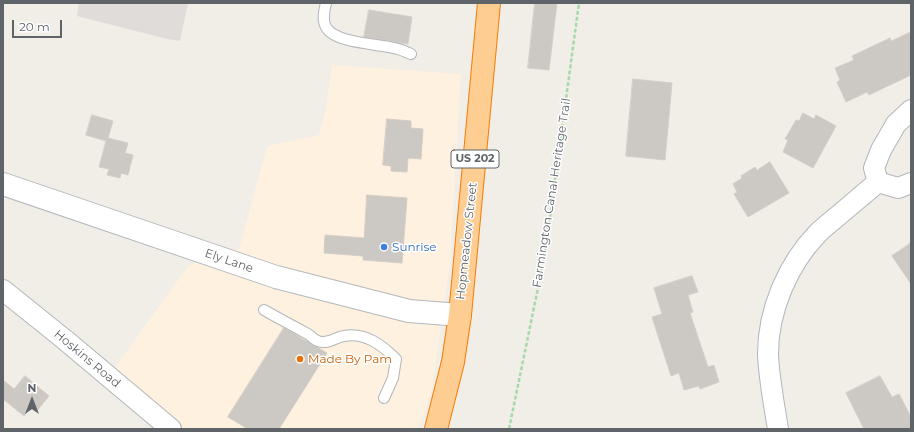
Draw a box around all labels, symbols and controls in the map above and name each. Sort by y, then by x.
scale bar [14,12,64,38]
text: 20 m [19,19,50,34]
street label: Farmington Canal Heritage Trail [530,97,574,289]
road number: US 202 [451,150,499,168]
street label: Hopmeadow Street [454,182,480,300]
place label: Sunrise [392,240,437,254]
marker: Sunrise [379,242,389,252]
street label: Ely Lane [203,246,255,276]
street label: Hoskins Road [51,327,123,391]
place label: Made By Pam [308,352,392,366]
marker: Made By Pam [295,354,305,364]
north arrow [12,380,52,420]
text: N [28,381,36,395]

